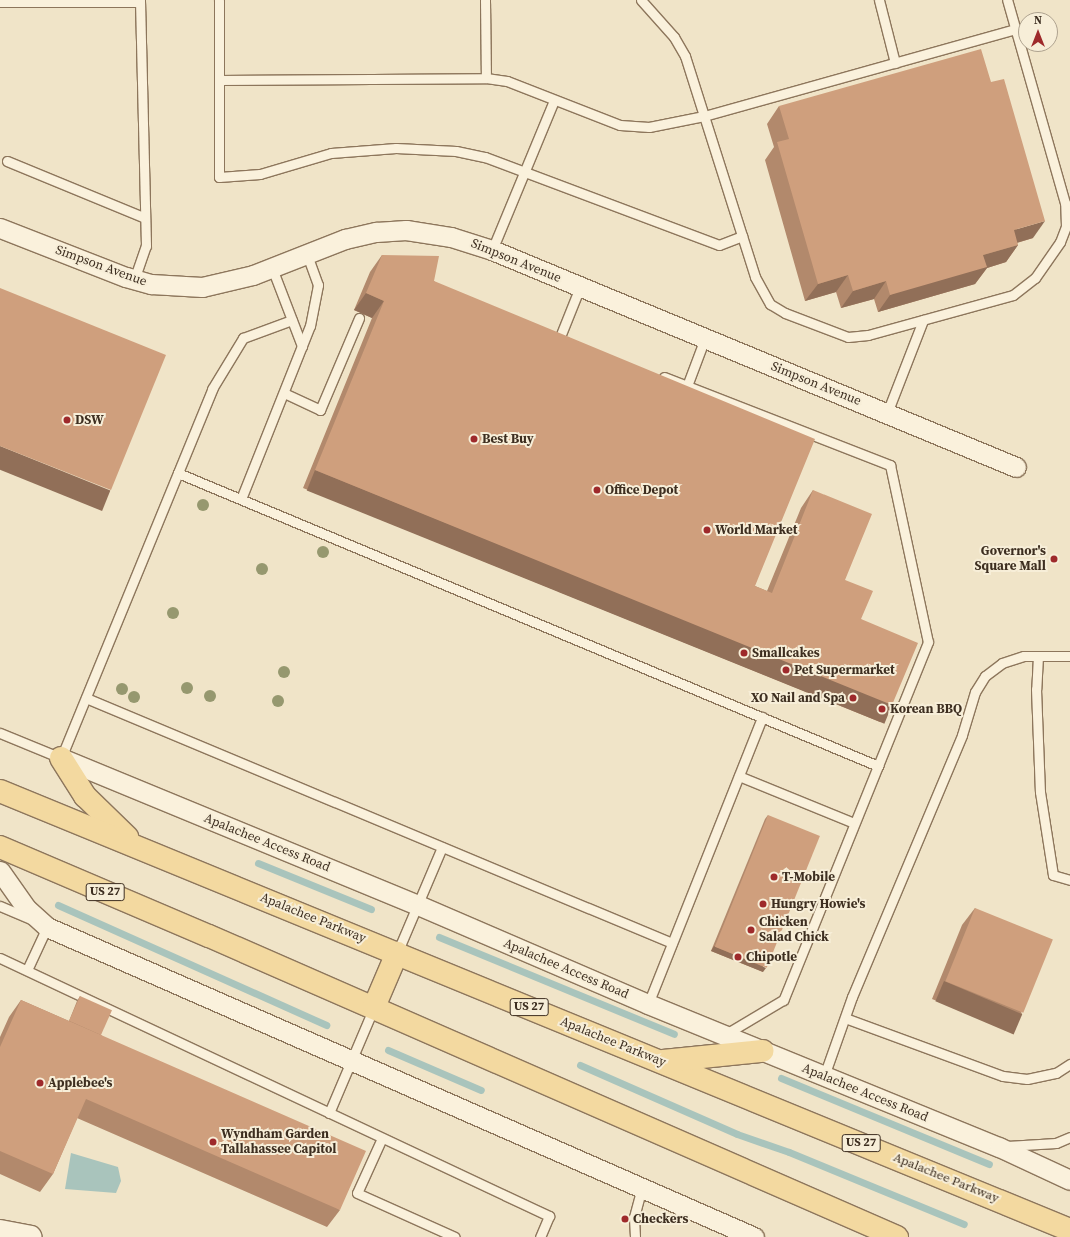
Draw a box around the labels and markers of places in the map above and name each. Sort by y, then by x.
place label: DSW [75,412,104,428]
marker: DSW [62,415,72,425]
place label: Best Buy [482,431,534,447]
marker: Best Buy [469,434,479,444]
place label: Office Depot [605,482,678,498]
marker: Office Depot [592,485,602,495]
place label: World Market [715,522,797,538]
marker: World Market [702,525,712,535]
place label: Governor's Square Mall [975,544,1046,575]
marker: Governor's Square Mall [1049,554,1059,564]
place label: Smallcakes [752,645,820,661]
marker: Smallcakes [739,648,749,658]
place label: Pet Supermarket [794,662,895,678]
marker: Pet Supermarket [781,665,791,675]
place label: XO Nail and Spa [751,690,845,706]
marker: XO Nail and Spa [848,693,858,703]
place label: Korean BBQ [890,701,962,717]
marker: Korean BBQ [877,704,887,714]
place label: T-Mobile [782,869,835,885]
marker: T-Mobile [769,872,779,882]
place label: Hungry Howie's [771,896,865,912]
marker: Hungry Howie's [758,899,768,909]
place label: Chicken Salad Chick [759,915,829,946]
marker: Chicken Salad Chick [746,925,756,935]
place label: Chipotle [746,949,797,965]
marker: Chipotle [733,952,743,962]
place label: Applebee's [48,1075,112,1091]
marker: Applebee's [35,1078,45,1088]
place label: Wyndham Garden Tallahassee Capitol [221,1127,336,1158]
marker: Wyndham Garden Tallahassee Capitol [208,1137,218,1147]
place label: Checkers [633,1211,688,1227]
marker: Checkers [620,1214,630,1224]

